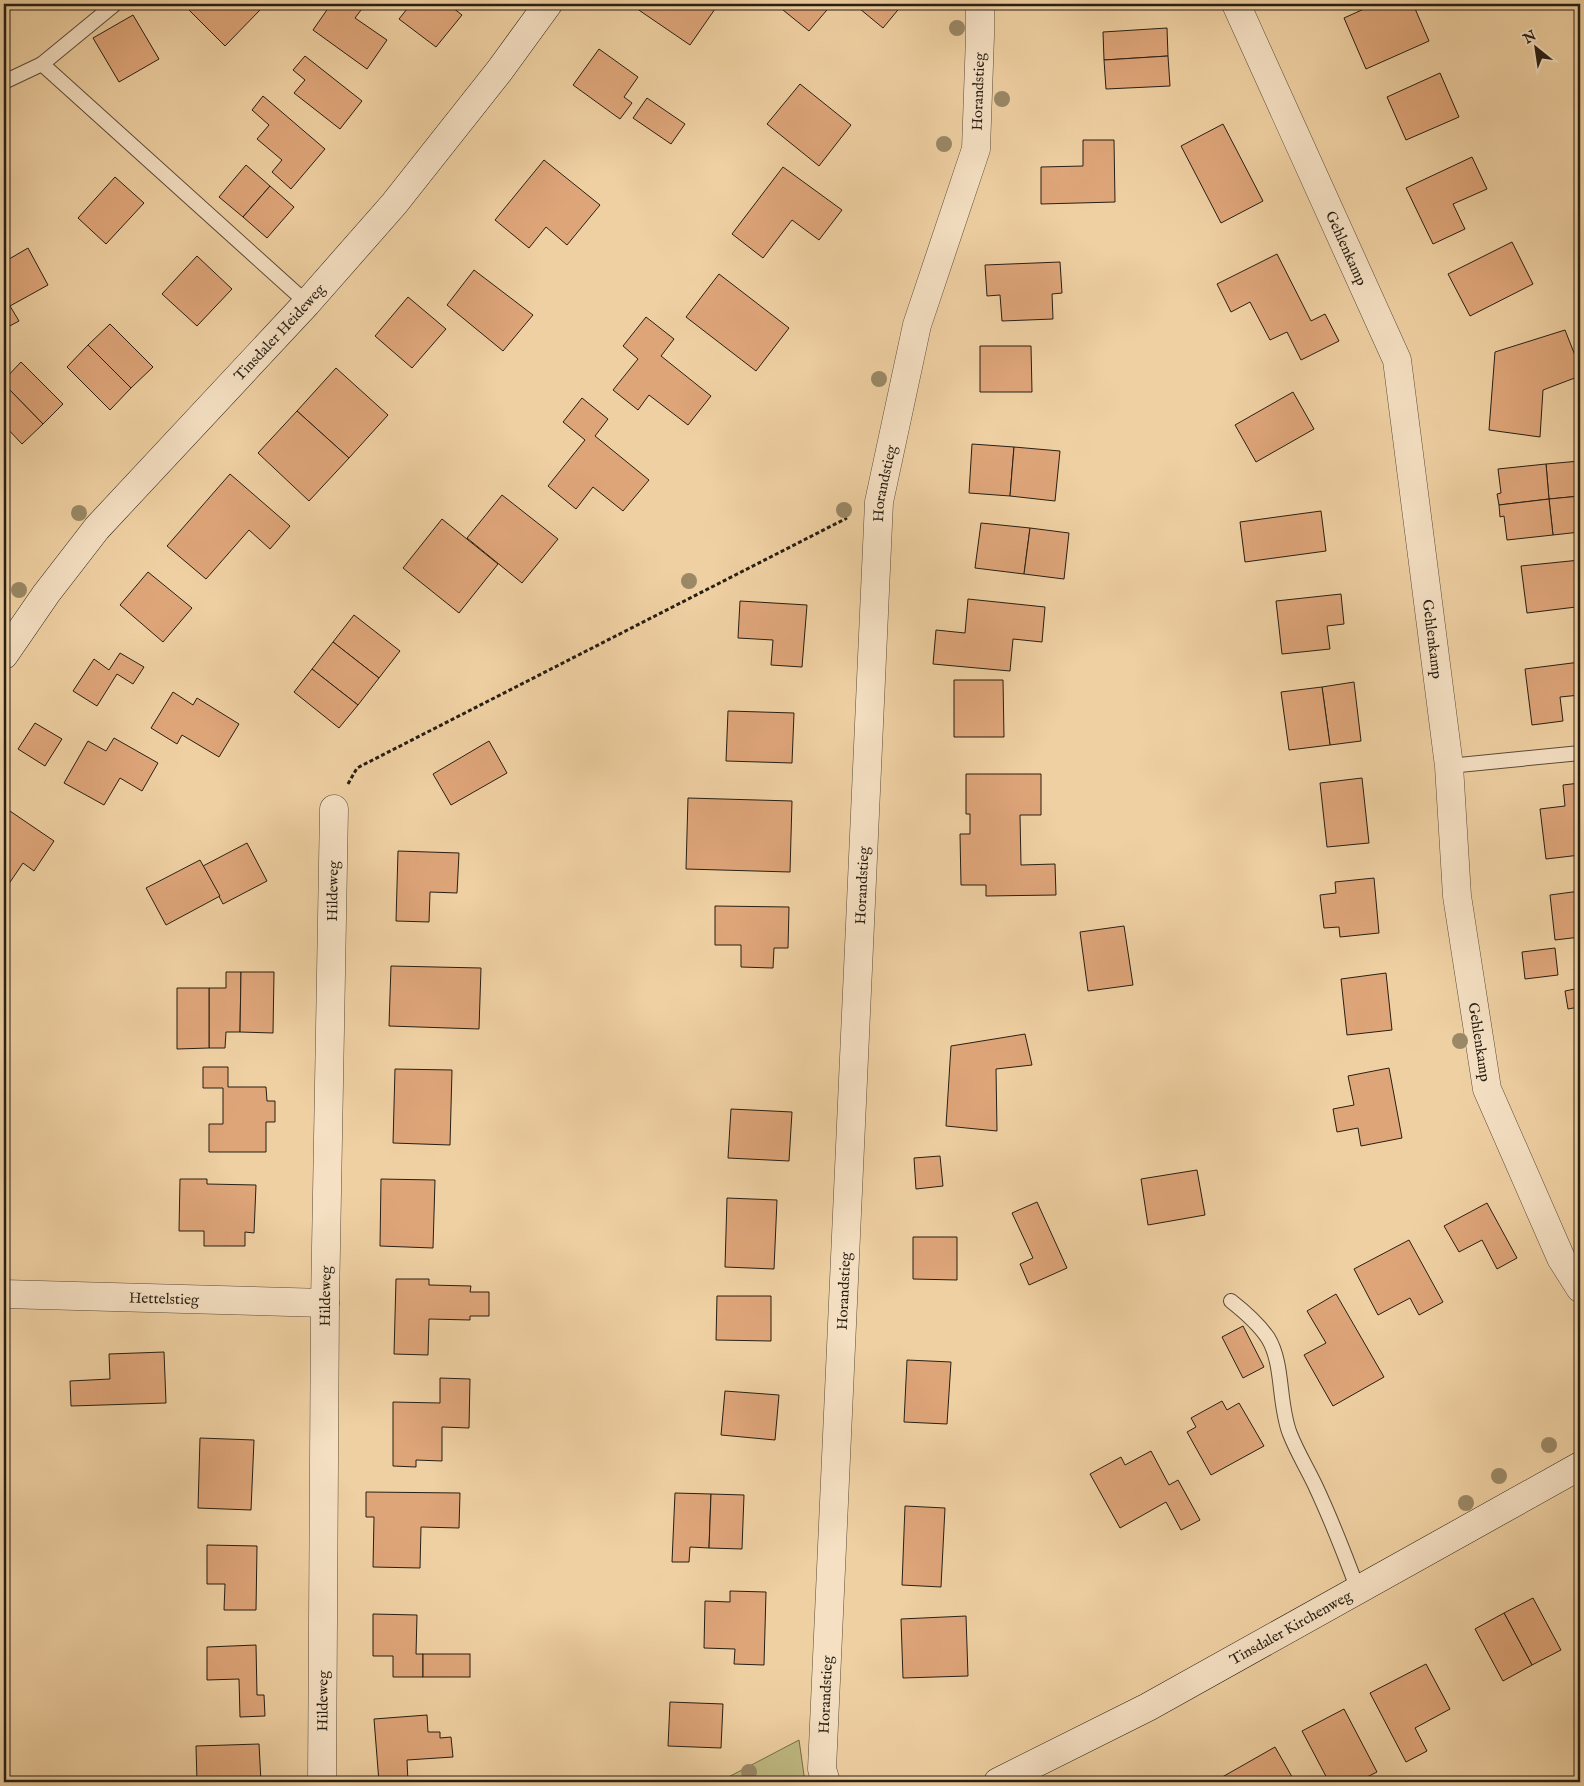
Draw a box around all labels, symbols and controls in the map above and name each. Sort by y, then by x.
north arrow [1512,22,1562,72]
text: N [1519,27,1540,49]
street label: Horandstieg [968,51,989,131]
street label: Gehlenkamp [1321,208,1371,289]
street label: Tinsdaler Heideweg [230,279,330,385]
street label: Horandstieg [869,442,901,522]
street label: Gehlenkamp [1418,598,1447,680]
street label: Horandstieg [851,845,874,925]
street label: Hildeweg [323,860,343,922]
street label: Gehlenkamp [1464,1001,1495,1083]
street label: Horandstieg [833,1251,855,1331]
street label: Hildeweg [316,1265,336,1326]
street label: Hettelstieg [129,1289,200,1309]
street label: Tinsdaler Kirchenweg [1226,1586,1356,1669]
street label: Horandstieg [815,1654,837,1734]
street label: Hildeweg [313,1670,333,1731]

